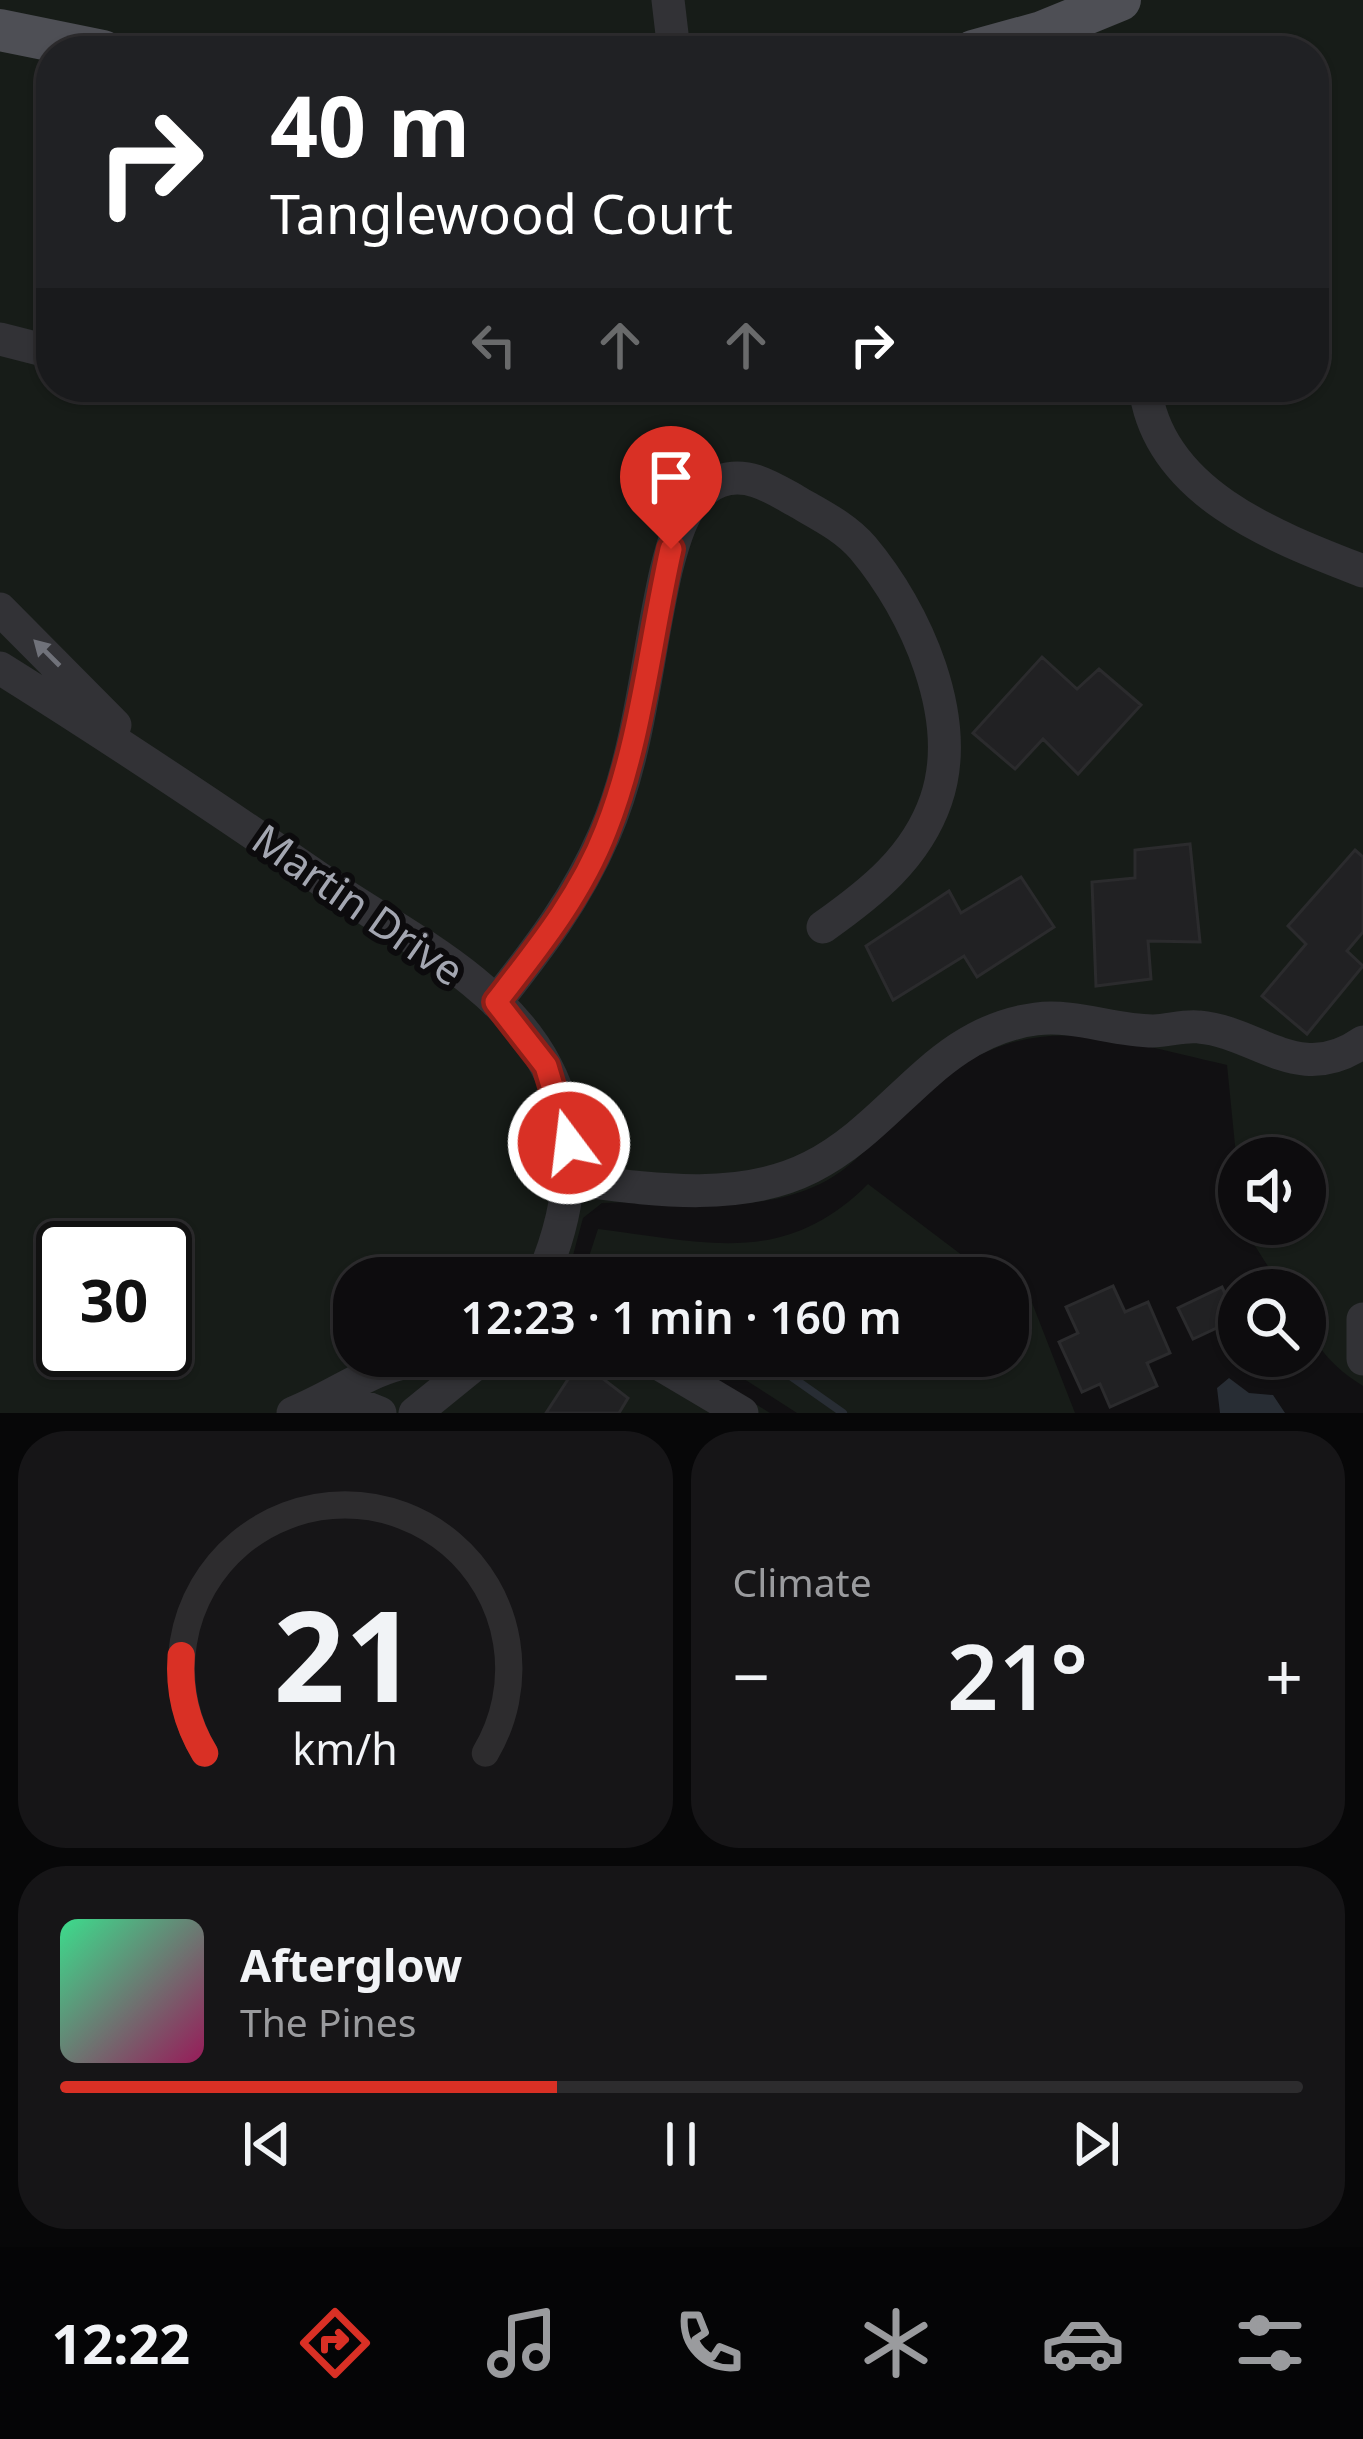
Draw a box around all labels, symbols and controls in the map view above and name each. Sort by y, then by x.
text: 40 m [270,67,470,182]
icon: right [72,84,228,240]
text: Tanglewood Court [270,176,733,250]
icon: left [461,312,527,378]
icon: ahead [587,312,653,378]
icon: ahead [713,312,779,378]
icon: right [839,312,905,378]
pin [620,426,722,549]
icon: arrive [638,444,704,510]
one-way arrow [33,640,62,668]
street label: Martin Drive [242,810,476,998]
position arrow [506,1080,632,1206]
map controls [1218,1137,1326,1377]
button: sound [1218,1137,1326,1245]
speed limit sign: 30 [36,1221,192,1377]
button: search [1218,1269,1326,1377]
text: 12:23 · 1 min · 160 m [460,1286,902,1347]
text: Climate [733,1555,872,1608]
text: 21 [274,1569,417,1739]
text: 21° [947,1614,1088,1736]
text: − [733,1630,770,1720]
text: + [1265,1630,1303,1720]
text: km/h [293,1718,398,1777]
text: Afterglow [240,1934,462,1995]
text: The Pines [240,1995,416,2048]
icon: previous [234,2111,300,2177]
icon: pause [648,2111,714,2177]
icon: next [1063,2111,1129,2177]
icon: directions [293,2301,377,2385]
icon: music [480,2301,564,2385]
icon: phone [667,2301,751,2385]
icon: climate [854,2301,938,2385]
icon: car [1041,2301,1125,2385]
icon: filters [1228,2301,1312,2385]
text: 12:22 [51,2306,190,2380]

